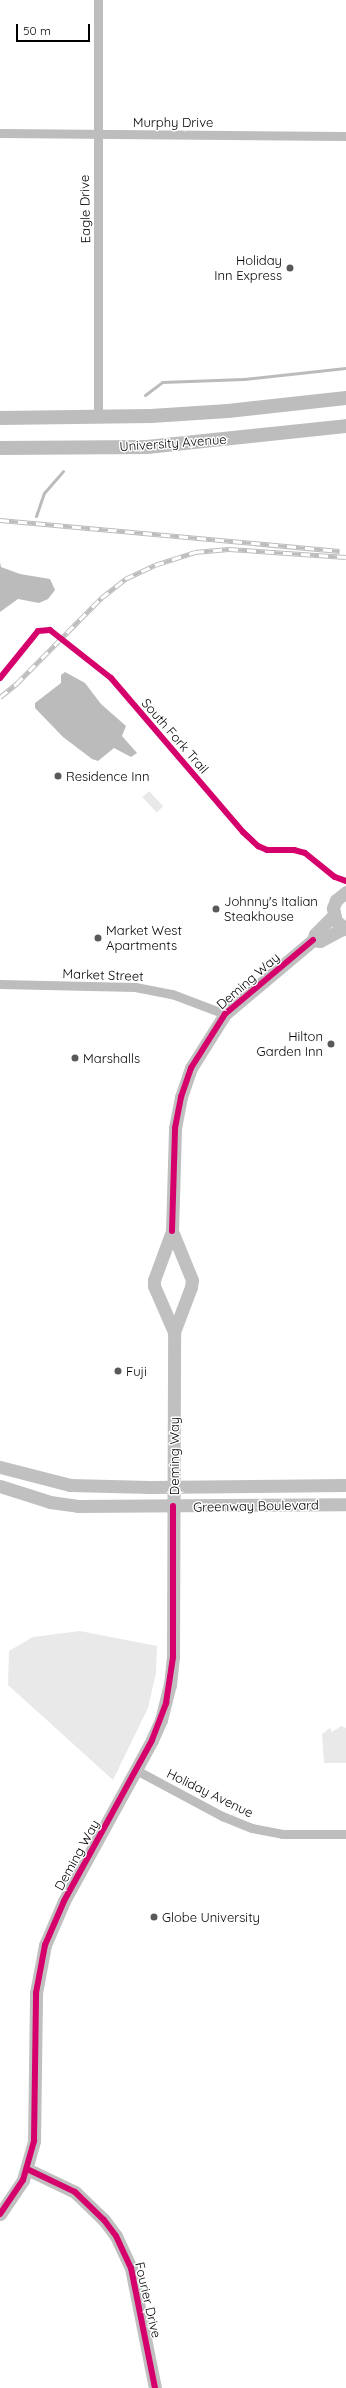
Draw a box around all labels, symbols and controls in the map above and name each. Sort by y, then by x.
scale bar [18,16,92,42]
text: 50 m [23,23,51,38]
street label: Murphy Drive [133,114,213,130]
street label: Eagle Drive [77,175,93,243]
place label: Holiday Inn Express [214,253,282,284]
marker: Holiday Inn Express [285,263,295,273]
street label: University Avenue [119,431,227,455]
street label: South Fork Trail [138,695,212,777]
place label: Residence Inn [66,768,150,784]
marker: Residence Inn [53,771,63,781]
place label: Johnny's Italian Steakhouse [224,894,318,925]
marker: Johnny's Italian Steakhouse [211,904,221,914]
place label: Market West Apartments [106,923,182,954]
marker: Market West Apartments [93,933,103,943]
street label: Deming Way [213,949,283,1013]
street label: Market Street [62,966,144,984]
place label: Hilton Garden Inn [257,1029,323,1060]
marker: Hilton Garden Inn [326,1039,336,1049]
place label: Marshalls [83,1050,140,1066]
marker: Marshalls [70,1053,80,1063]
place label: Fuji [126,1363,147,1379]
marker: Fuji [113,1366,123,1376]
street label: Deming Way [166,1417,182,1495]
street label: Greenway Boulevard [193,1497,319,1515]
street label: Holiday Avenue [164,1765,256,1821]
street label: Deming Way [51,1817,103,1893]
place label: Globe University [162,1909,260,1925]
marker: Globe University [149,1912,159,1922]
street label: Fourier Drive [132,2261,164,2339]

